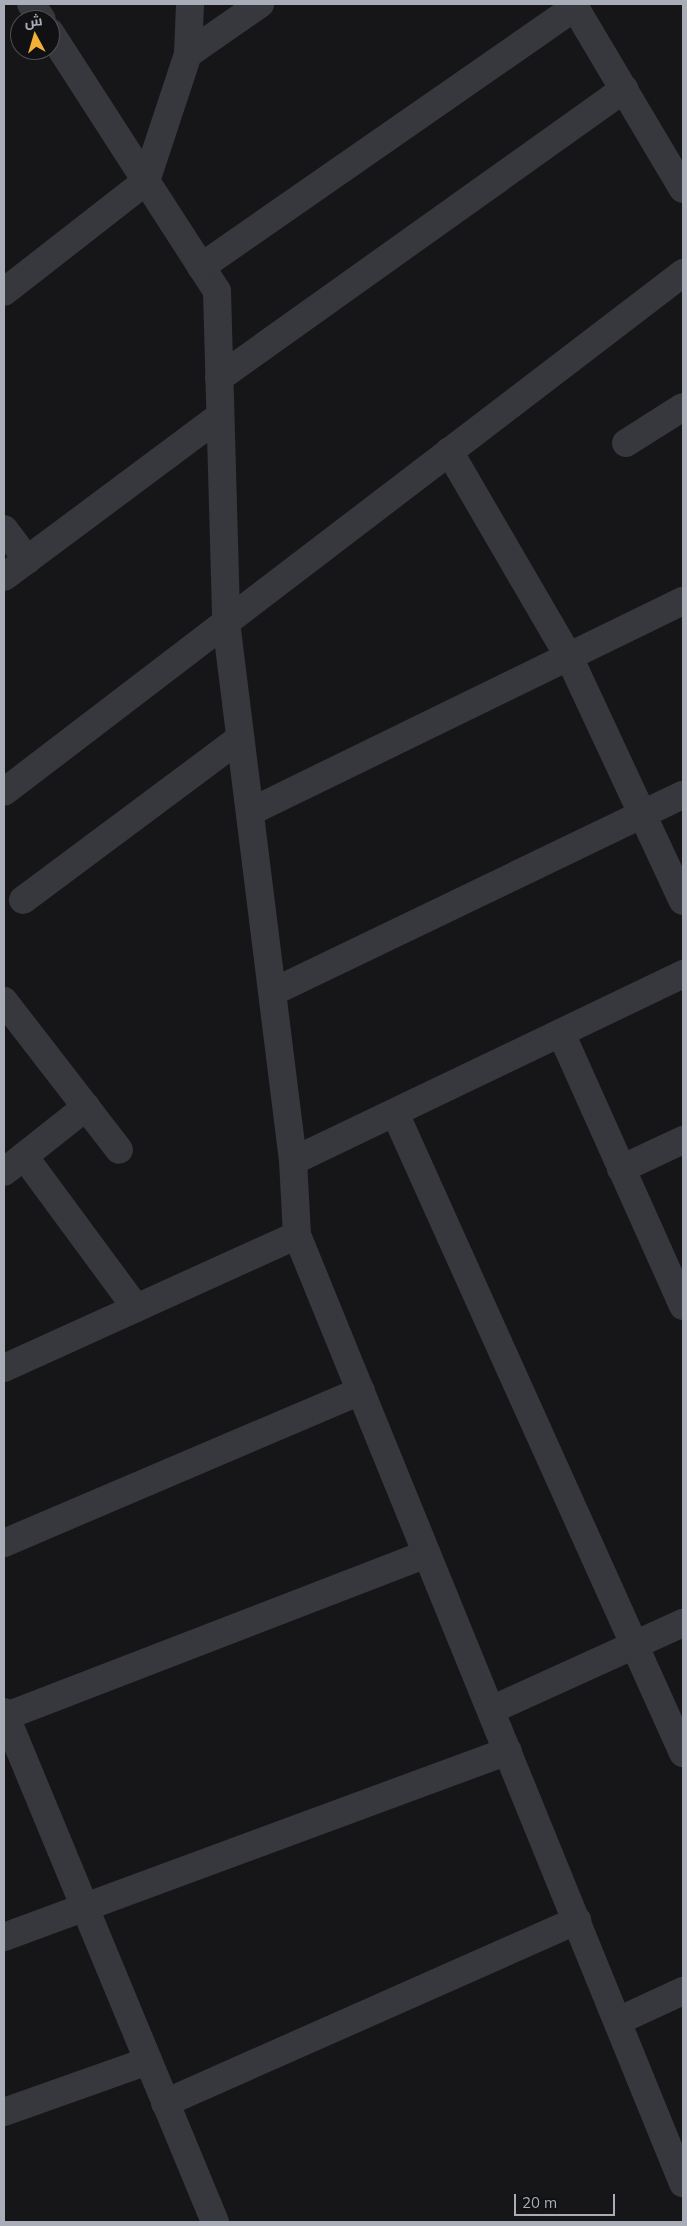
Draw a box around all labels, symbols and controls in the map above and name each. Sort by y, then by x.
north arrow [10,10,60,60]
text: ش [24,11,43,31]
scale bar [517,2184,618,2216]
text: 20 m [522,2193,557,2212]

